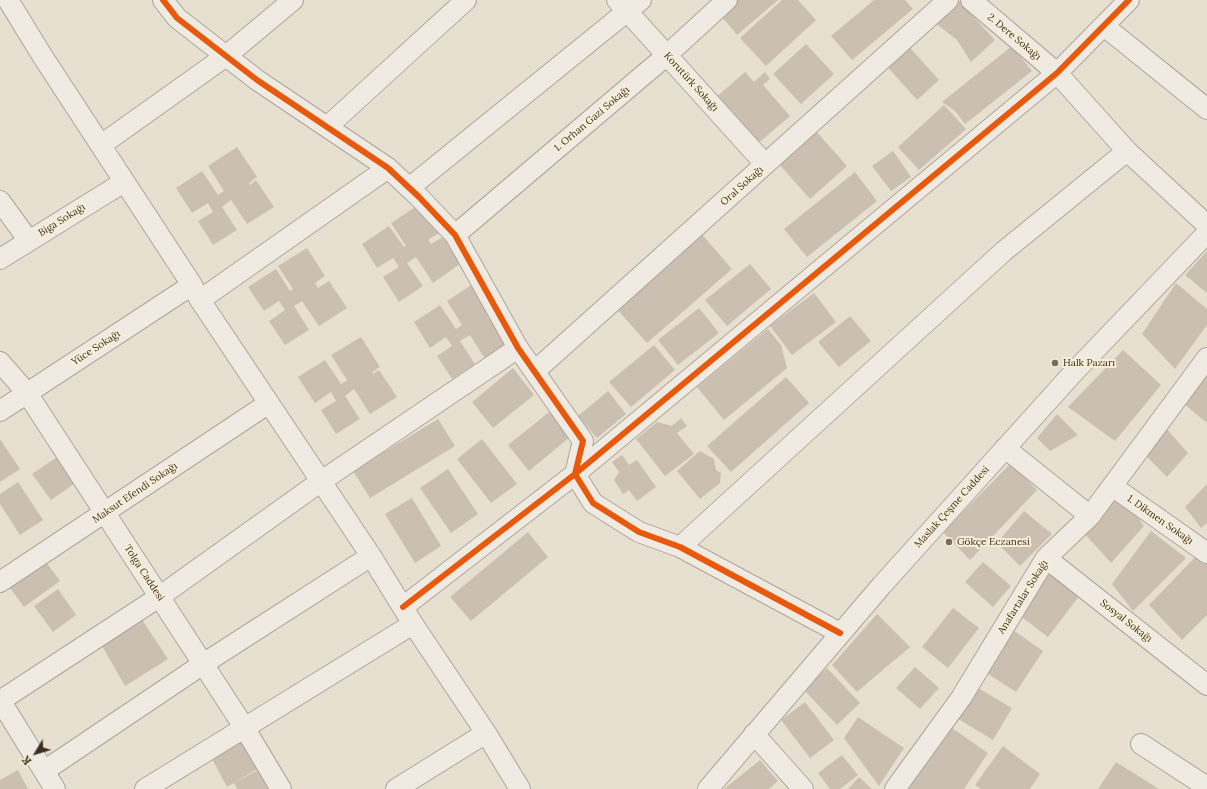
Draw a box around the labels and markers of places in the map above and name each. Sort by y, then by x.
place label: Halk Pazarı [1063,357,1115,369]
marker: Halk Pazarı [1050,358,1060,368]
place label: Gökçe Eczanesi [957,536,1030,548]
marker: Gökçe Eczanesi [944,537,954,547]

